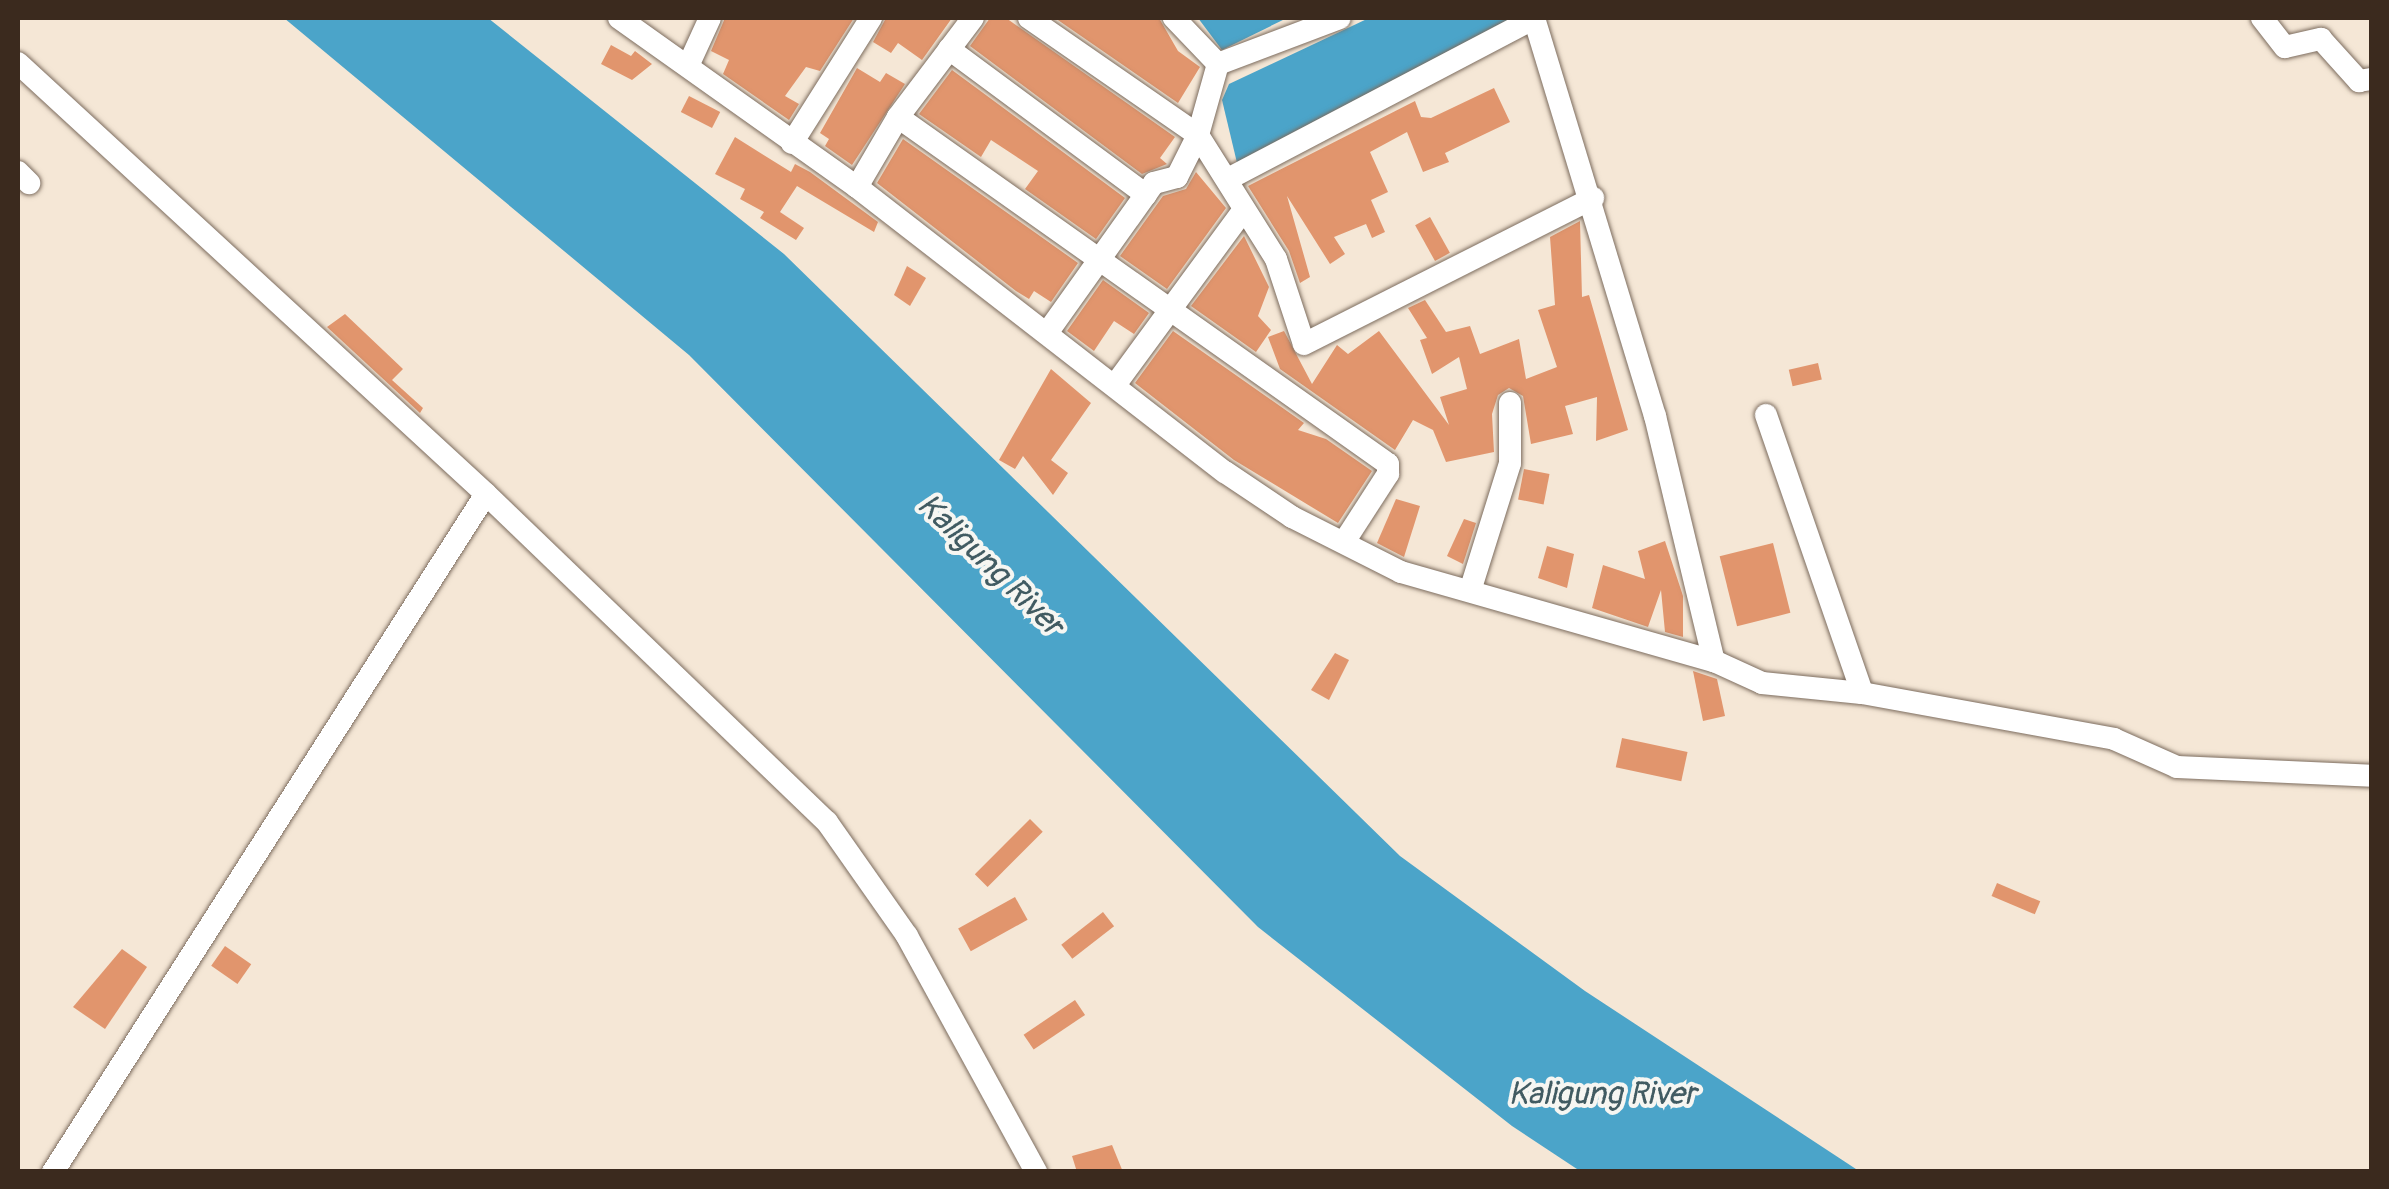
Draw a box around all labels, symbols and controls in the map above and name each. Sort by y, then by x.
water label: Kaligung River [909,486,1071,644]
water label: Kaligung River [1508,1075,1696,1113]

